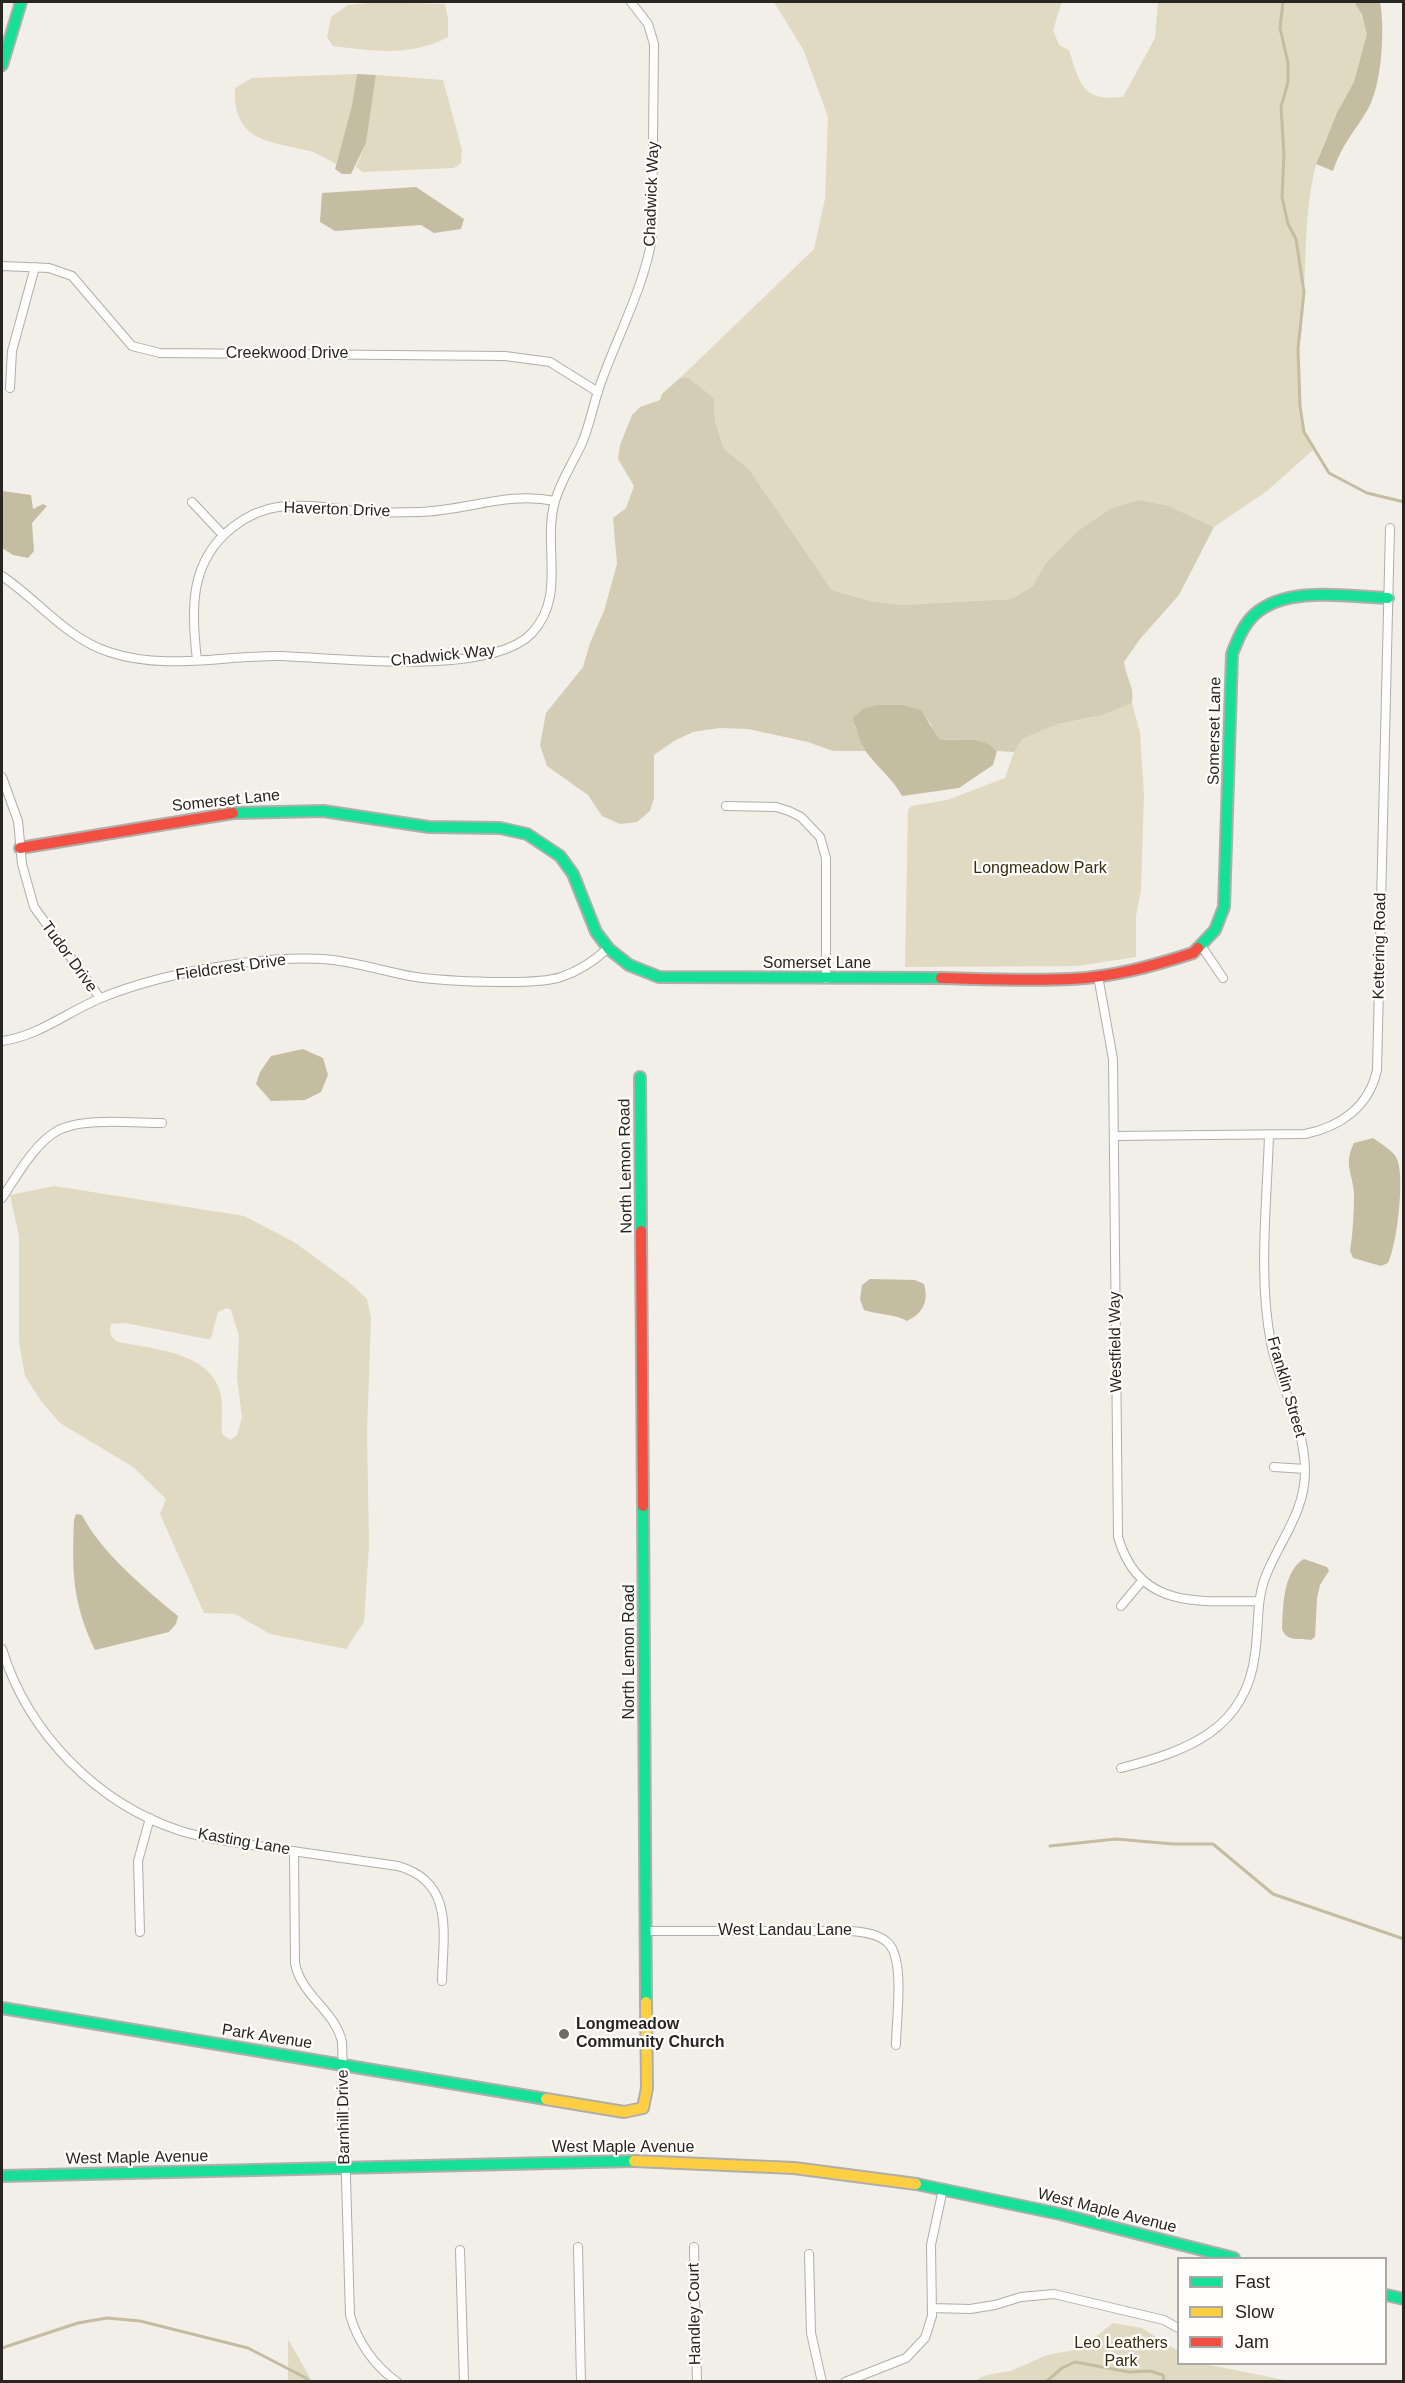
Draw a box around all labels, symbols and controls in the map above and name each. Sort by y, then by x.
street label: Chadwick Way [641,141,663,247]
street label: Creekwood Drive [226,344,348,364]
street label: Haverton Drive [283,499,391,521]
street label: Chadwick Way [390,641,496,671]
street label: Somerset Lane [1204,677,1226,785]
street label: Somerset Lane [171,786,281,816]
park label: Longmeadow Park [973,859,1107,879]
street label: Kettering Road [1369,892,1391,1000]
street label: Tudor Drive [37,918,101,996]
street label: Fieldcrest Drive [175,951,287,985]
street label: Somerset Lane [763,954,871,974]
street label: North Lemon Road [615,1098,637,1234]
street label: Westfield Way [1106,1291,1126,1393]
street label: Franklin Street [1262,1334,1310,1440]
street label: North Lemon Road [620,1584,640,1720]
street label: Kasting Lane [196,1824,292,1860]
street label: West Landau Lane [718,1921,852,1941]
place label: Longmeadow Community Church [576,2015,724,2053]
street label: Park Avenue [220,2020,314,2054]
marker: Longmeadow Community Church [557,2027,571,2041]
street label: Barnhill Drive [334,2069,354,2165]
street label: West Maple Avenue [552,2138,694,2158]
street label: West Maple Avenue [66,2147,208,2169]
street label: West Maple Avenue [1035,2184,1179,2238]
legend [1177,2257,1387,2365]
street label: Handley Court [685,2263,705,2365]
text: Fast [1235,2272,1270,2292]
text: Slow [1235,2302,1274,2322]
text: Jam [1235,2332,1269,2352]
park label: Leo Leathers Park [1074,2334,1168,2372]

